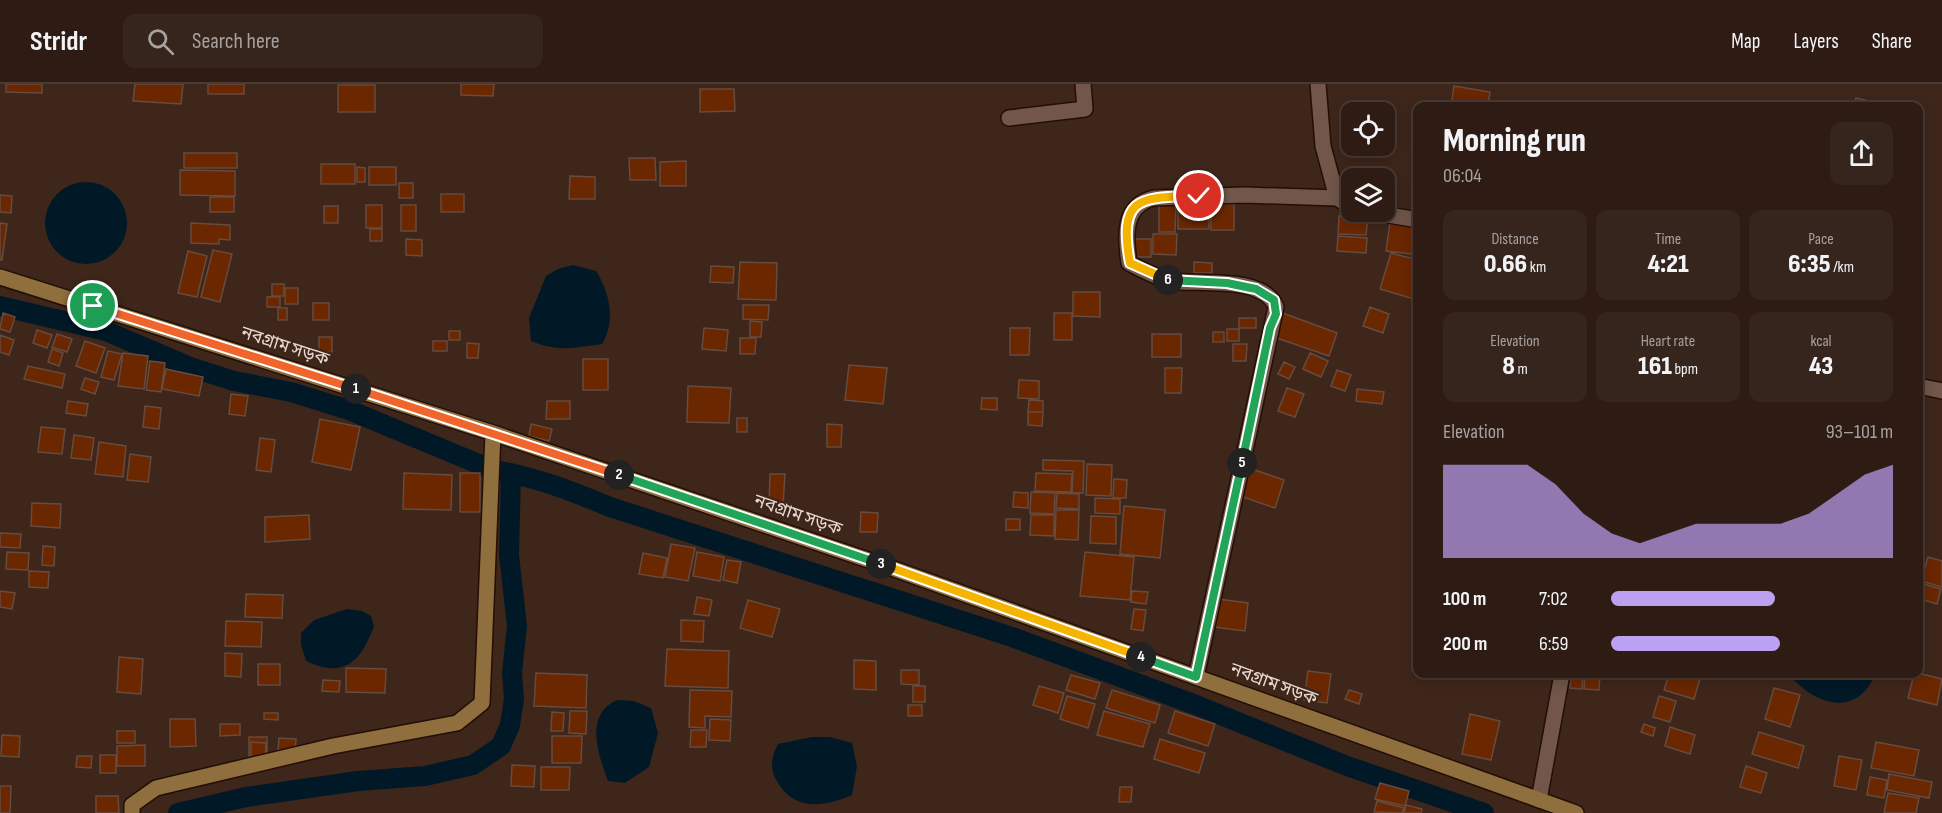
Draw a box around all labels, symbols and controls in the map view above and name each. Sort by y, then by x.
search box [123,14,543,68]
text: Stridr [30,25,87,58]
icon: search [144,25,177,58]
text: Search here [192,28,280,55]
text: Map [1731,29,1760,54]
text: Layers [1793,29,1839,54]
text: Share [1872,29,1912,54]
map controls [1341,102,1395,222]
button: locate [1341,102,1395,156]
text: Morning run [1443,121,1586,161]
button: share [1830,122,1893,185]
text: 06:04 [1443,164,1482,188]
button: layers [1341,168,1395,222]
pin [1173,170,1224,221]
icon: check [1182,179,1215,212]
text: Distance [1491,230,1539,249]
text: Time [1655,230,1681,249]
text: Pace [1808,230,1834,249]
text: 0.66 [1484,249,1527,280]
text: 4:21 [1647,249,1689,280]
text: 6:35 [1788,249,1831,280]
text: km [1527,258,1546,277]
text: /km [1831,258,1854,277]
pin: 6 [1153,265,1183,295]
text: 6 [1164,270,1172,289]
pin [67,280,118,331]
icon: arrive [76,289,109,322]
street label: নবগ্রাম সড়ক [237,322,332,370]
text: Elevation [1490,332,1540,351]
text: Heart rate [1641,332,1695,351]
text: kcal [1810,332,1832,351]
text: 8 [1502,351,1515,382]
text: 161 [1638,351,1672,382]
text: 43 [1809,351,1833,382]
text: m [1515,360,1528,379]
text: bpm [1672,360,1698,379]
pin: 1 [341,374,371,404]
text: 1 [353,379,359,398]
text: Elevation [1443,420,1505,444]
text: 93–101 m [1826,420,1893,444]
pin: 5 [1227,448,1257,478]
text: 5 [1238,453,1246,472]
pin: 2 [604,460,634,490]
text: 2 [615,465,623,484]
street label: নবগ্রাম সড়ক [750,490,845,540]
pin: 3 [866,549,896,579]
text: 3 [877,554,885,573]
text: 100 m [1443,587,1486,611]
text: 7:02 [1539,587,1568,611]
text: 200 m [1443,632,1487,656]
text: 6:59 [1539,632,1568,656]
pin: 4 [1126,642,1156,672]
text: 4 [1137,647,1145,666]
street label: নবগ্রাম সড়ক [1227,658,1321,710]

